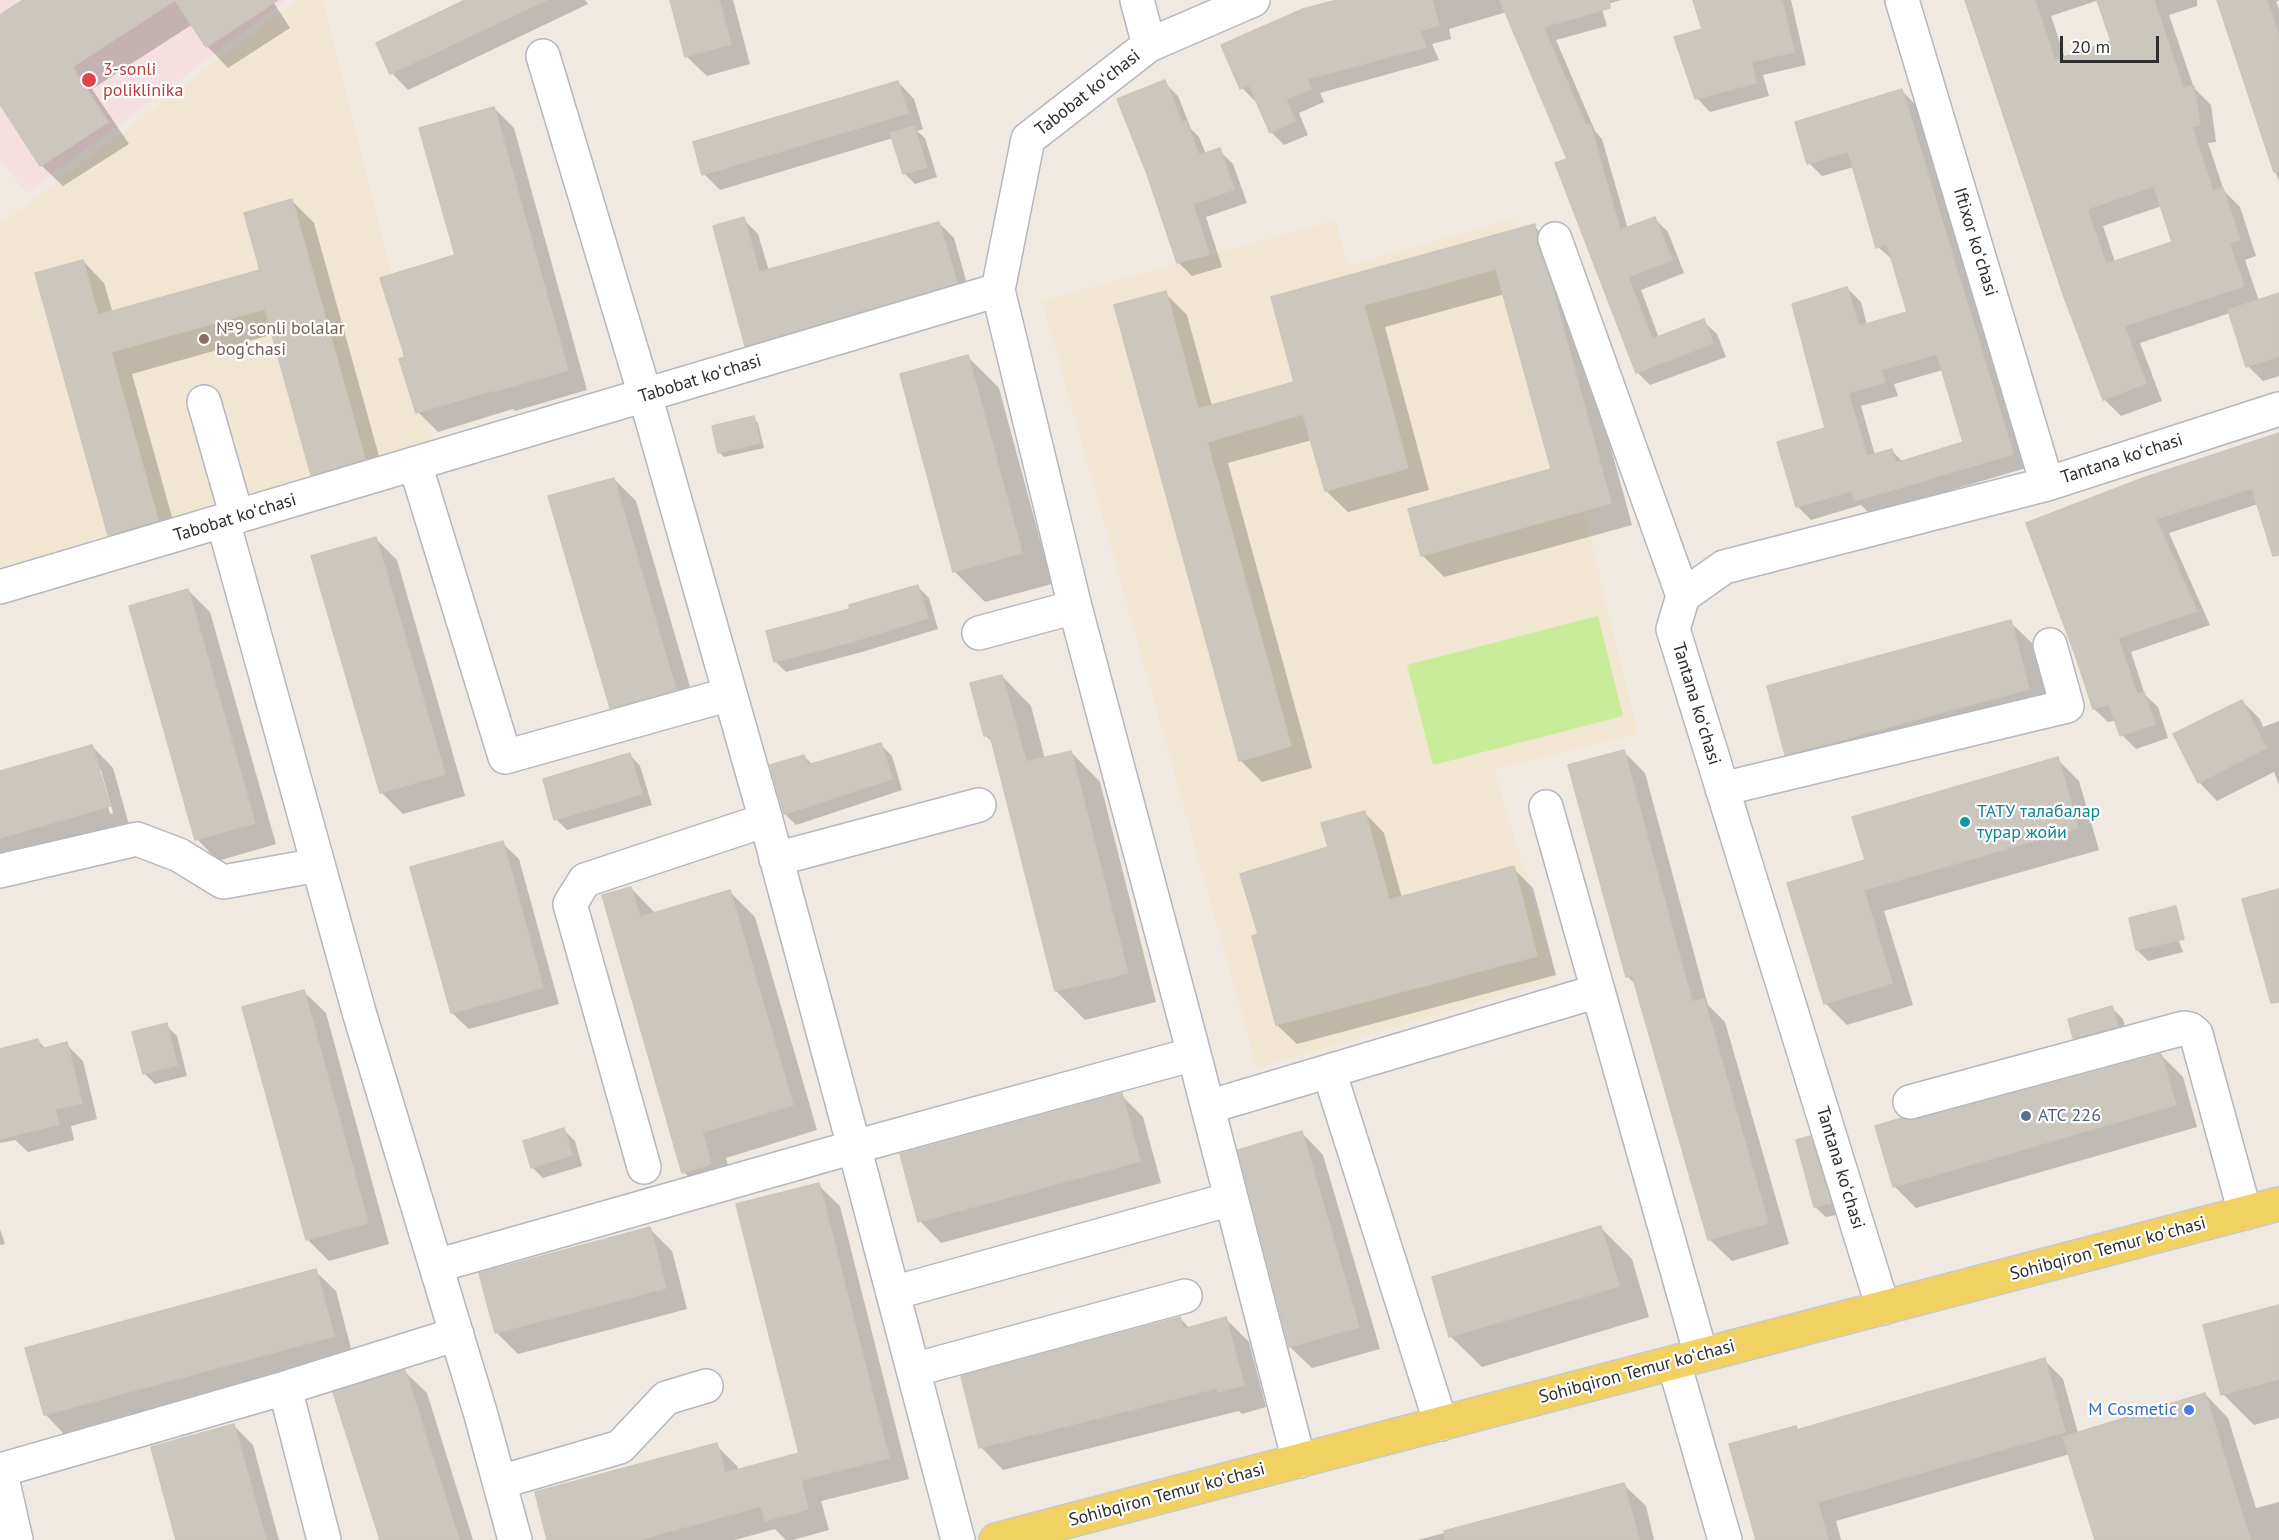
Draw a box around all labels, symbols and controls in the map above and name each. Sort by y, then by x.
scale bar [2063,24,2162,62]
text: 20 m [2071,35,2110,58]
street label: Tabobat koʻchasi [1031,45,1145,141]
place label: 3-sonli poliklinika [103,59,183,101]
marker: 3-sonli poliklinika [80,71,98,89]
street label: Iftixor koʻchasi [1948,185,2002,299]
place label: №9 sonli bolalar bog‘chasi [216,318,345,360]
marker: №9 sonli bolalar bog‘chasi [197,332,211,346]
street label: Tabobat koʻchasi [636,350,764,408]
street label: Tantana koʻchasi [2058,429,2186,489]
street label: Tabobat koʻchasi [171,489,299,547]
street label: Tantana koʻchasi [1667,640,1725,768]
place label: ТАТУ талабалар турар жойи [1977,801,2100,844]
marker: ТАТУ талабалар турар жойи [1958,815,1972,829]
street label: Tantana koʻchasi [1811,1104,1869,1232]
place label: АТС 226 [2038,1105,2101,1127]
marker: АТС 226 [2019,1109,2033,1123]
street label: Sohibqiron Temur koʻchasi [2008,1212,2208,1286]
street label: Sohibqiron Temur koʻchasi [1537,1335,1737,1409]
place label: M Cosmetic [2088,1399,2177,1421]
marker: M Cosmetic [2182,1403,2196,1417]
street label: Sohibqiron Temur koʻchasi [1067,1458,1267,1532]

